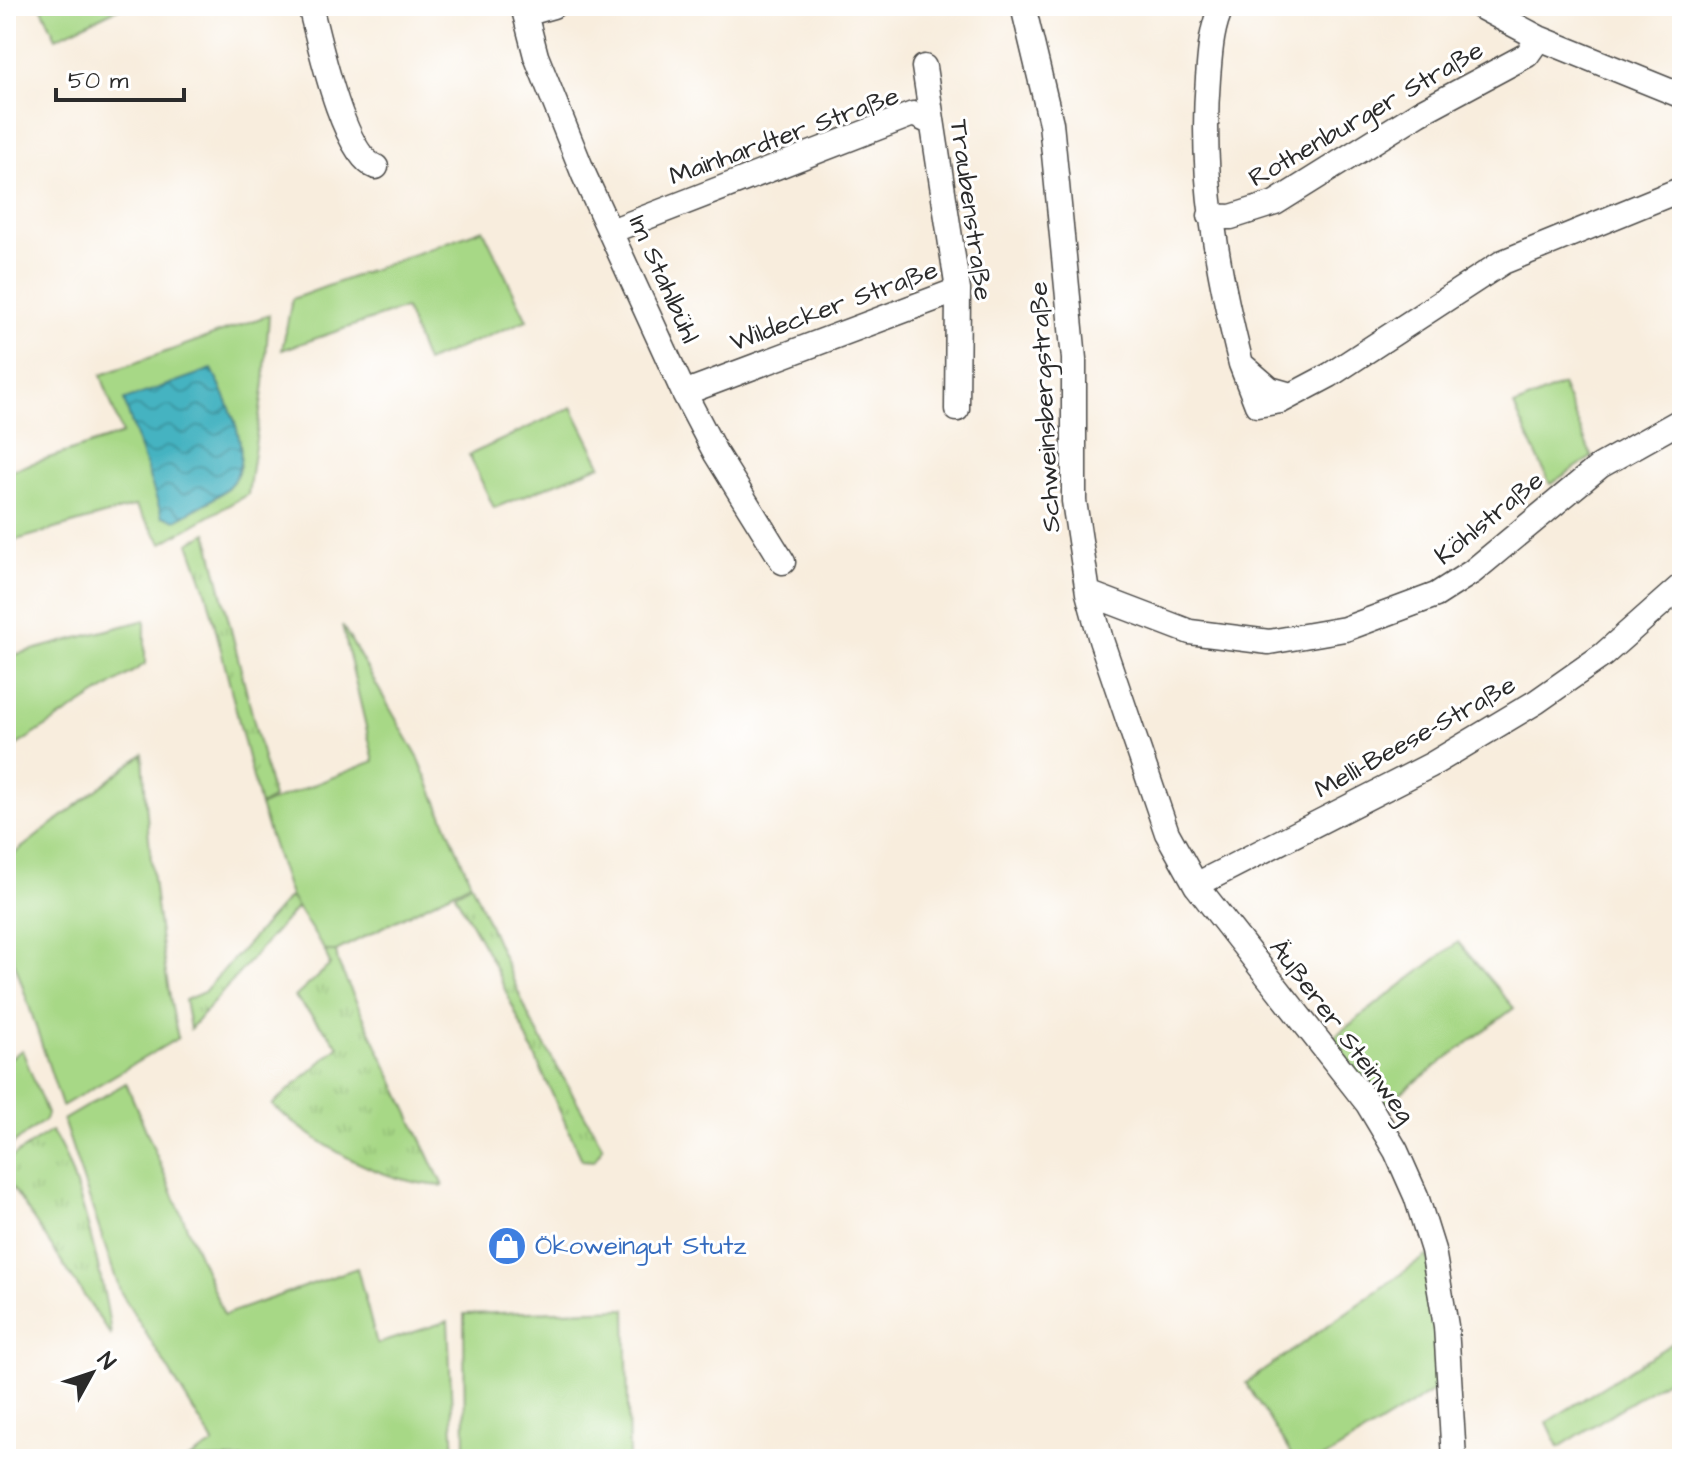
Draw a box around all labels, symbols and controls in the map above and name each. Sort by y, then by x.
street label: Rothenburger Straße [1242,32,1491,198]
scale bar [56,52,184,102]
text: 50 m [68,64,129,98]
street label: Mainhardter Straße [664,78,904,194]
street label: Traubenstraße [940,117,1002,303]
street label: Im Stahlbühl [620,209,708,349]
street label: Wildecker Straße [725,252,943,360]
street label: Schweinsbergstraße [1020,281,1072,533]
street label: Köhlstraße [1427,463,1551,573]
street label: Melli-Beese-Straße [1308,667,1522,807]
street label: Äußerer Steinweg [1259,931,1423,1132]
shop icon: Ökoweingut Stutz [486,1225,528,1267]
place label: Ökoweingut Stutz [535,1228,747,1266]
north arrow [52,1333,132,1413]
text: N [90,1346,123,1377]

